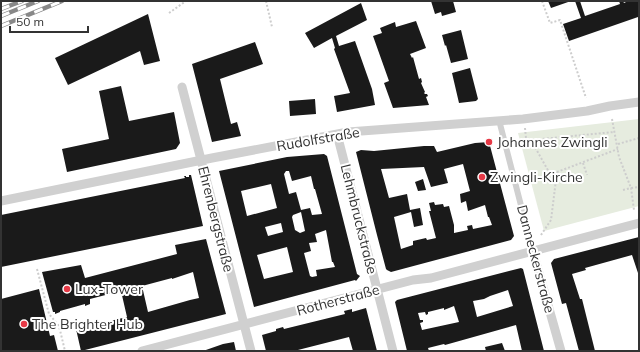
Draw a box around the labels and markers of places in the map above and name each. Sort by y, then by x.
place label: Johannes Zwingli [497,133,608,151]
marker: Johannes Zwingli [484,137,494,147]
place label: Zwingli-Kirche [490,168,583,186]
marker: Zwingli-Kirche [477,172,487,182]
place label: Lux-Tower [75,280,144,298]
marker: Lux-Tower [62,284,72,294]
place label: The Brighter Hub [32,315,143,333]
marker: The Brighter Hub [19,319,29,329]

